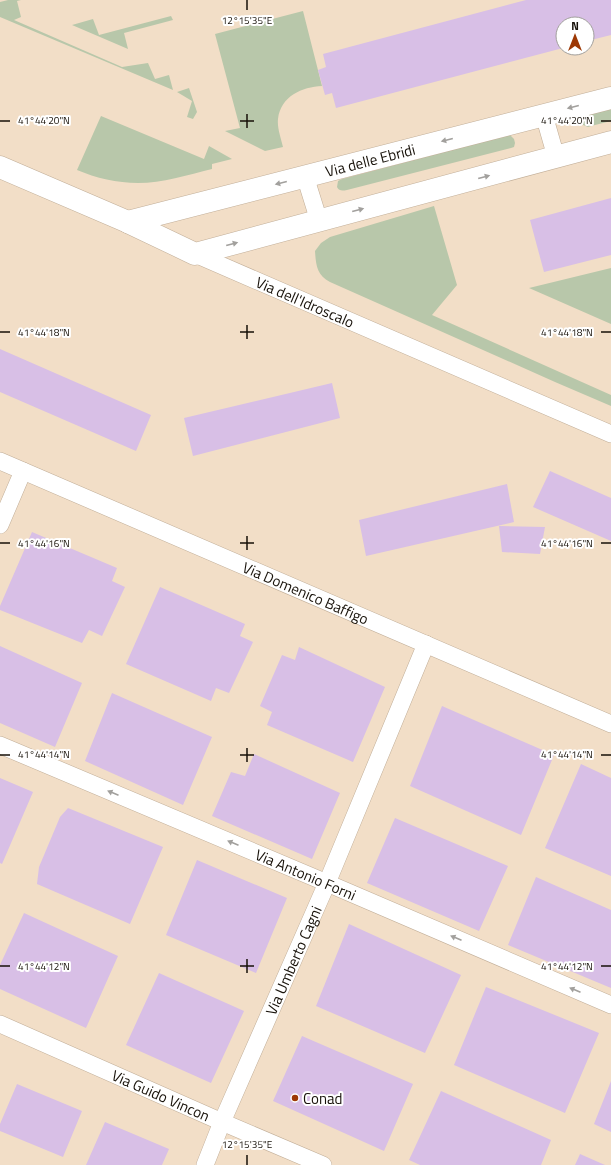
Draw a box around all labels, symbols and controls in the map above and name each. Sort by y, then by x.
text: 12°15'35"E [222,13,273,28]
north arrow [555,16,595,56]
text: N [571,18,579,34]
one-way arrow [567,105,579,111]
text: 41°44'20"N [18,113,70,128]
text: 41°44'20"N [541,113,593,128]
street label: Via delle Ebridi [323,137,418,182]
one-way arrow [441,137,453,143]
one-way arrow [477,173,490,179]
one-way arrow [275,180,287,186]
one-way arrow [352,207,364,213]
one-way arrow [227,241,239,247]
street label: Via dell'Idroscalo [252,270,358,333]
text: 41°44'18"N [18,325,70,340]
text: 41°44'18"N [541,325,593,340]
text: 41°44'16"N [18,536,70,551]
text: 41°44'16"N [541,536,593,551]
street label: Via Domenico Baffigo [239,555,373,630]
text: 41°44'14"N [18,747,70,762]
text: 41°44'14"N [541,747,593,762]
one-way arrow [108,790,119,796]
one-way arrow [227,840,239,846]
street label: Via Antonio Forni [252,843,360,906]
street label: Via Umberto Cagni [259,902,327,1018]
one-way arrow [449,935,461,941]
text: 41°44'12"N [18,959,70,974]
text: 41°44'12"N [541,959,593,974]
one-way arrow [570,987,581,993]
street label: Via Guido Vincon [108,1063,214,1127]
place label: Conad [303,1087,342,1110]
marker: Conad [290,1093,300,1103]
text: 12°15'35"E [222,1137,273,1152]

